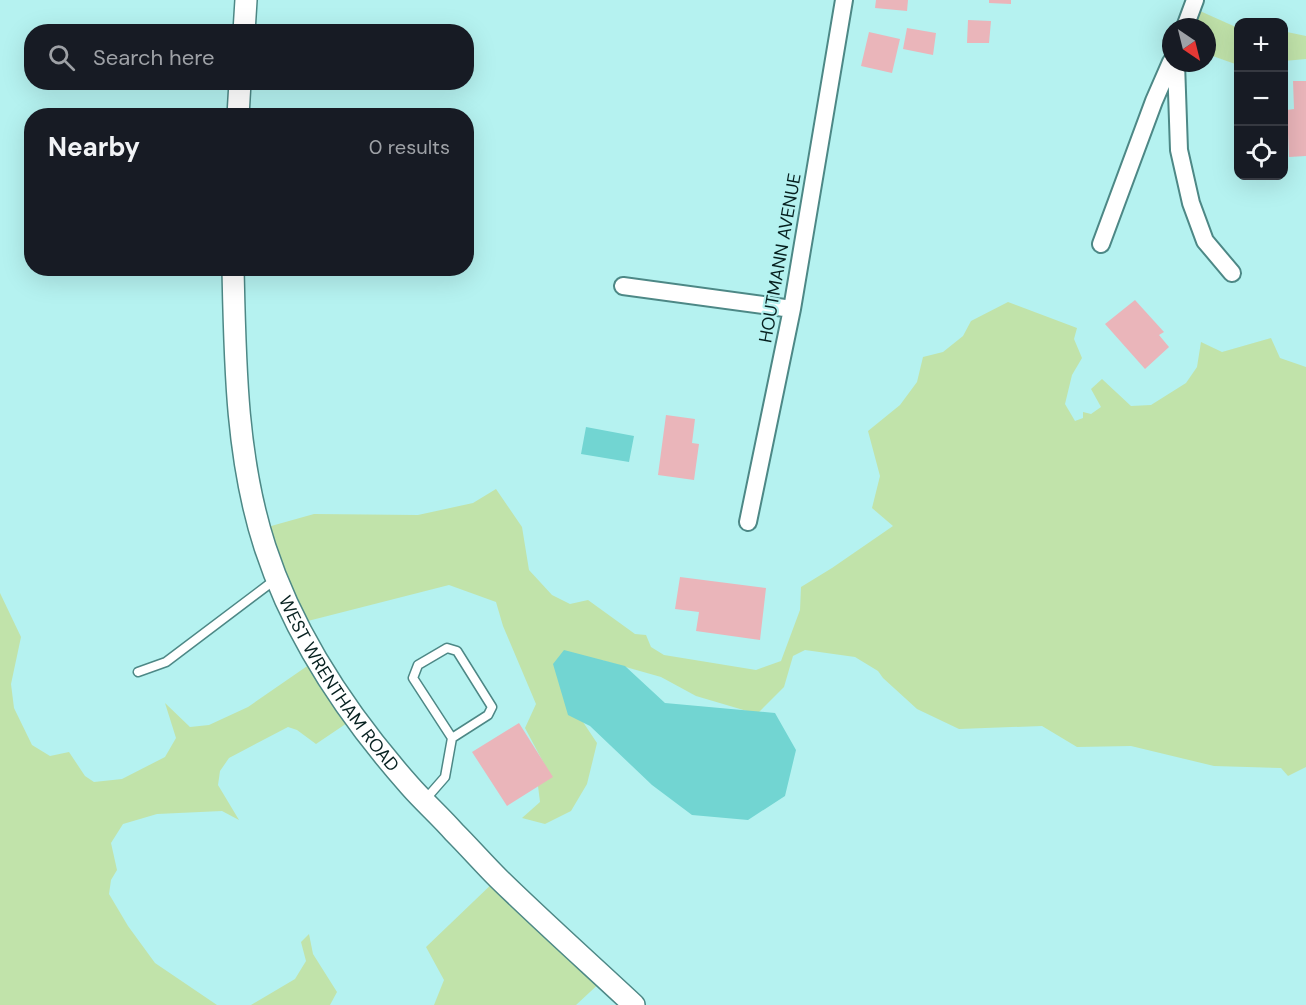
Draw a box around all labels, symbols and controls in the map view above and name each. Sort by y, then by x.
north arrow [1162,18,1216,72]
map controls [1234,18,1288,180]
button: + [1234,18,1288,72]
search box [24,24,474,90]
icon: search [45,41,78,74]
text: Search here [93,43,214,72]
button: − [1234,72,1288,126]
button: locate [1234,126,1288,180]
text: Nearby [48,130,140,164]
text: 0 results [369,134,450,160]
street label: HOUTMANN AVENUE [753,171,807,345]
street label: WEST WRENTHAM ROAD [273,592,404,777]

